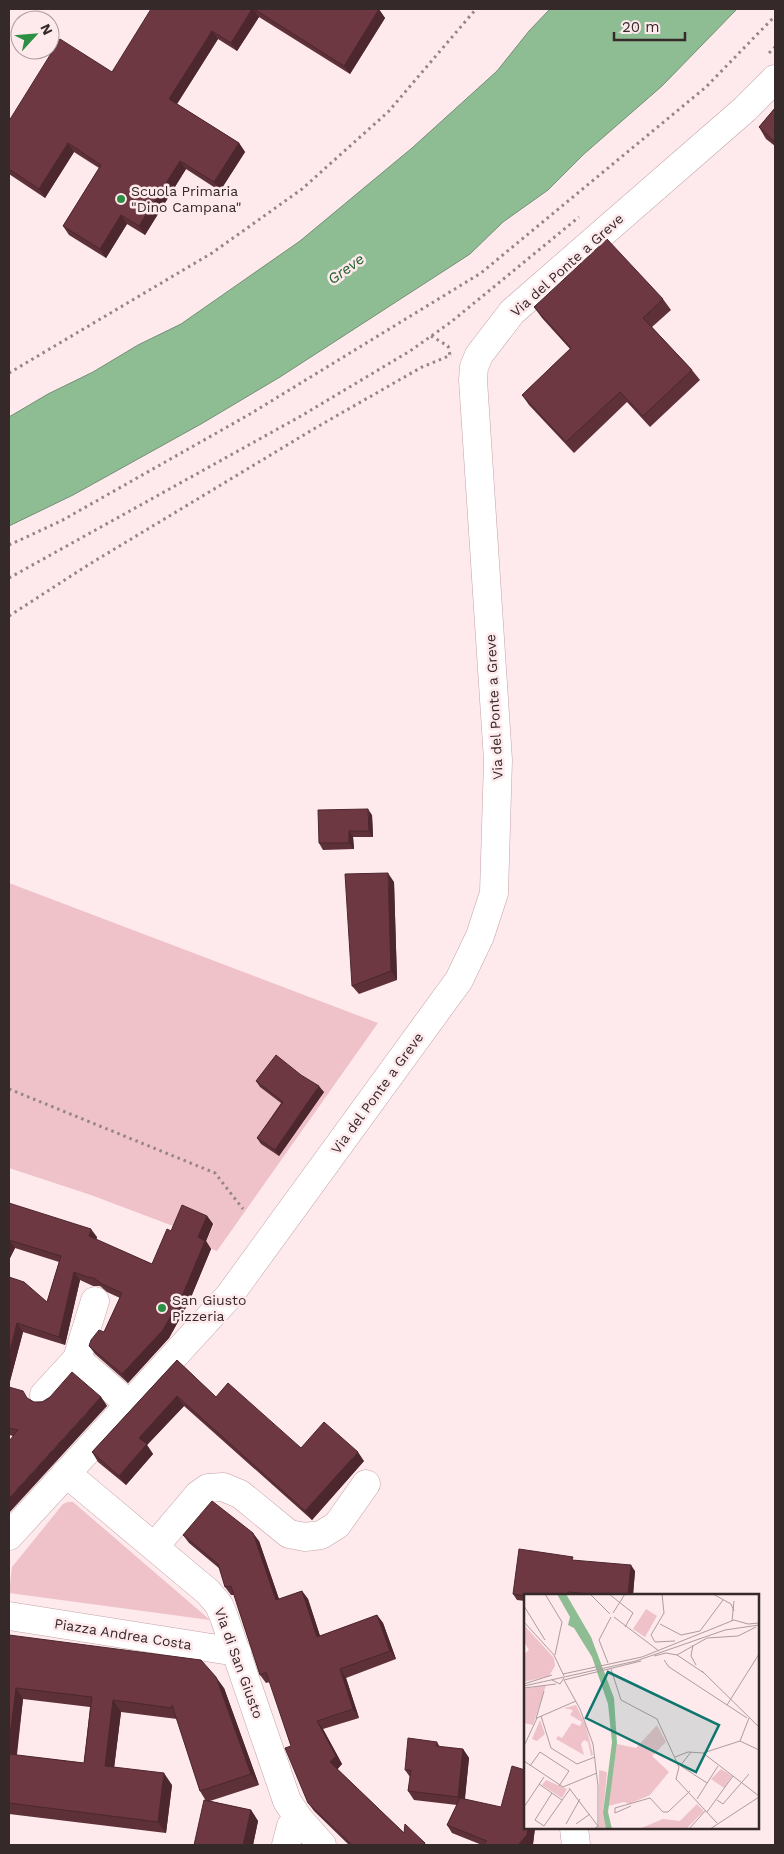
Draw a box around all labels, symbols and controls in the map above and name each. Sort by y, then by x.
north arrow [10,10,60,60]
scale bar [614,10,685,42]
text: 20 m [622,18,660,36]
text: N [37,21,56,37]
place label: Scuola Primaria "Dino Campana" [131,183,241,215]
marker: Scuola Primaria "Dino Campana" [115,193,127,205]
street label: Via del Ponte a Greve [507,210,627,320]
water label: Greve [324,250,368,288]
street label: Via del Ponte a Greve [482,634,506,780]
street label: Via del Ponte a Greve [328,1029,426,1157]
place label: San Giusto Pizzeria [172,1292,246,1324]
marker: San Giusto Pizzeria [156,1302,168,1314]
inset map [524,1594,759,1829]
street label: Via di San Giusto [212,1605,266,1721]
street label: Piazza Andrea Costa [53,1615,193,1653]

